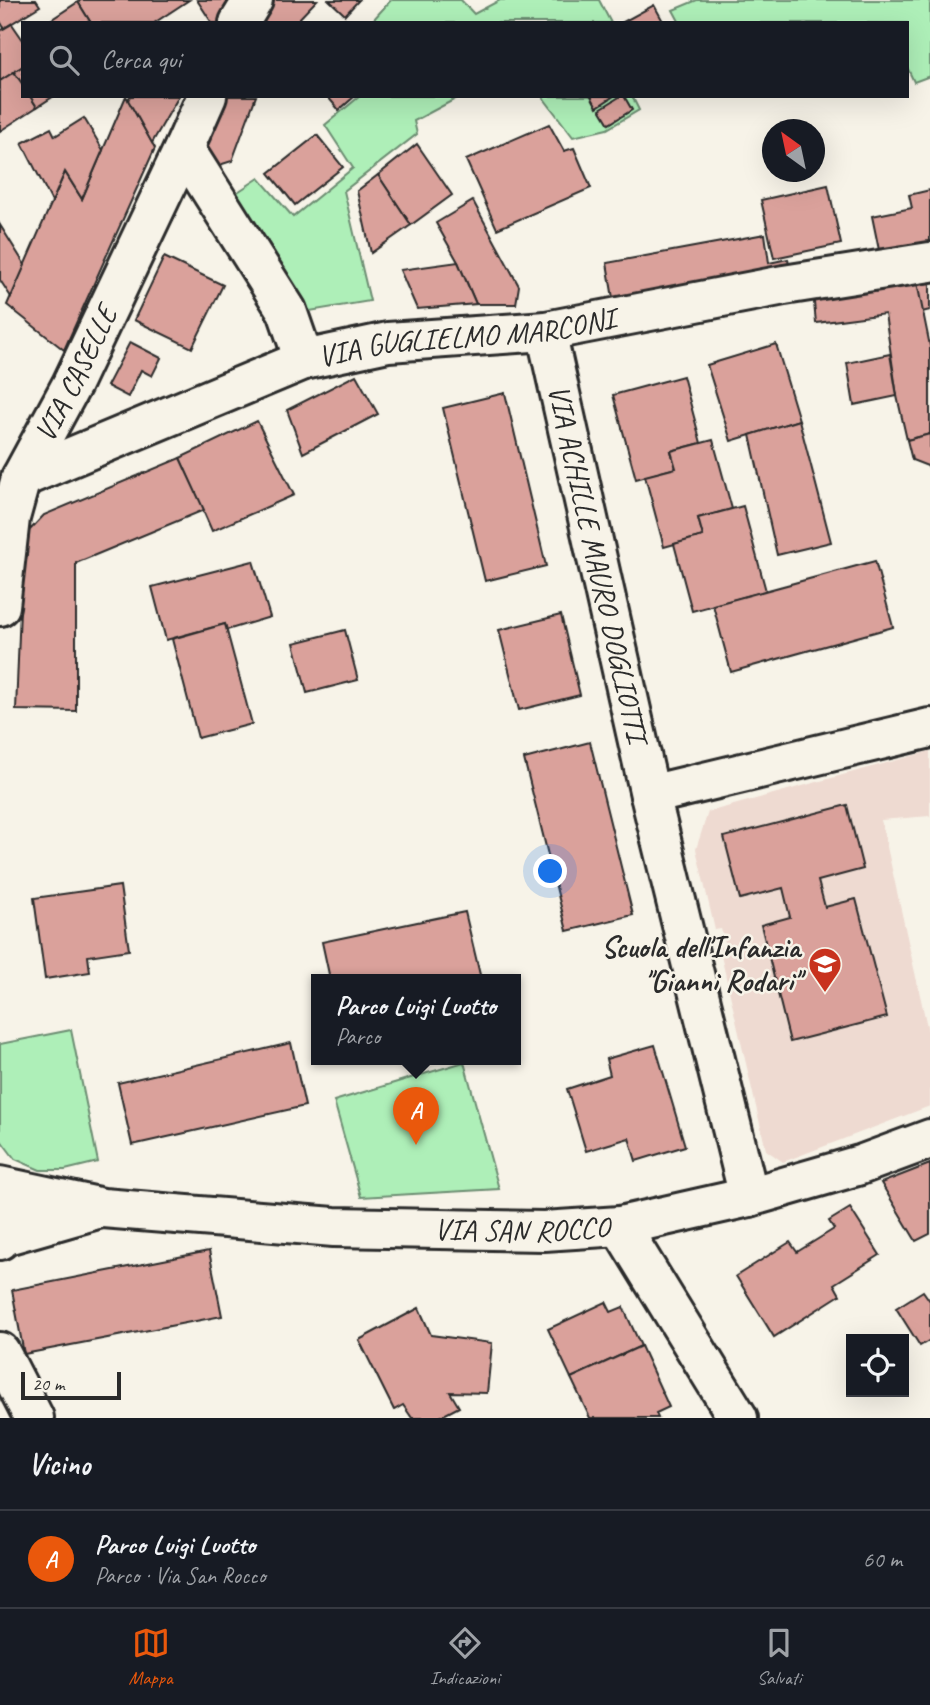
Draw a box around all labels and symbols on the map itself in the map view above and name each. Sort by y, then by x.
north arrow [762,119,825,182]
street label: VIA CASELLE [26,296,127,448]
street label: VIA GUGLIELMO MARCONI [315,298,624,375]
street label: VIA ACHILLE MAURO DOGLIOTTI [540,381,658,751]
your location [533,854,567,888]
place label: Scuola dell'Infanzia "Gianni Rodari" [601,928,807,1000]
school or university icon: Scuola dell'Infanzia "Gianni Rodari" [806,945,844,994]
pin: A [393,1087,439,1145]
street label: VIA SAN ROCCO [434,1208,614,1250]
scale bar [21,1369,121,1401]

